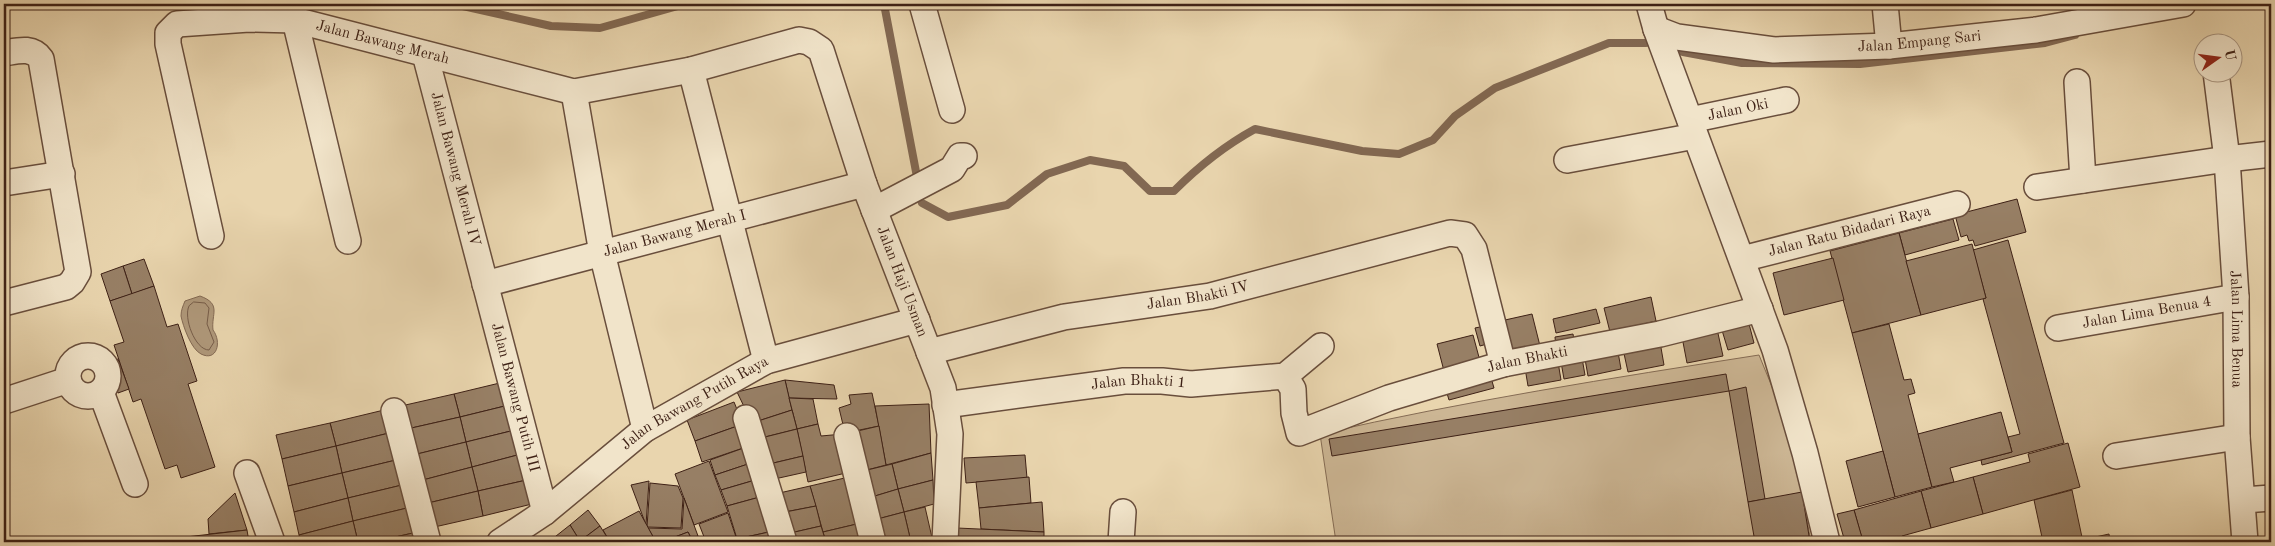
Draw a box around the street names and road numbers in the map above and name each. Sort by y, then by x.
street label: Jalan Bawang Merah [314,18,451,67]
street label: Jalan Empang Sari [1857,29,1982,55]
street label: Jalan Bawang Merah IV [428,90,483,248]
street label: Jalan Oki [1706,96,1770,124]
street label: Jalan Ratu Bidadari Raya [1767,203,1933,259]
street label: Jalan Bawang Merah I [601,208,748,260]
street label: Jalan Haji Usman [874,224,930,339]
street label: Jalan Lima Benua [2227,270,2244,389]
street label: Jalan Bhakti IV [1146,278,1251,313]
street label: Jalan Lima Benua 4 [2081,294,2212,331]
street label: Jalan Bawang Putih III [488,321,542,474]
street label: Jalan Bhakti [1485,344,1569,376]
street label: Jalan Bawang Putih Raya [618,353,771,453]
street label: Jalan Bhakti 1 [1090,373,1187,393]

